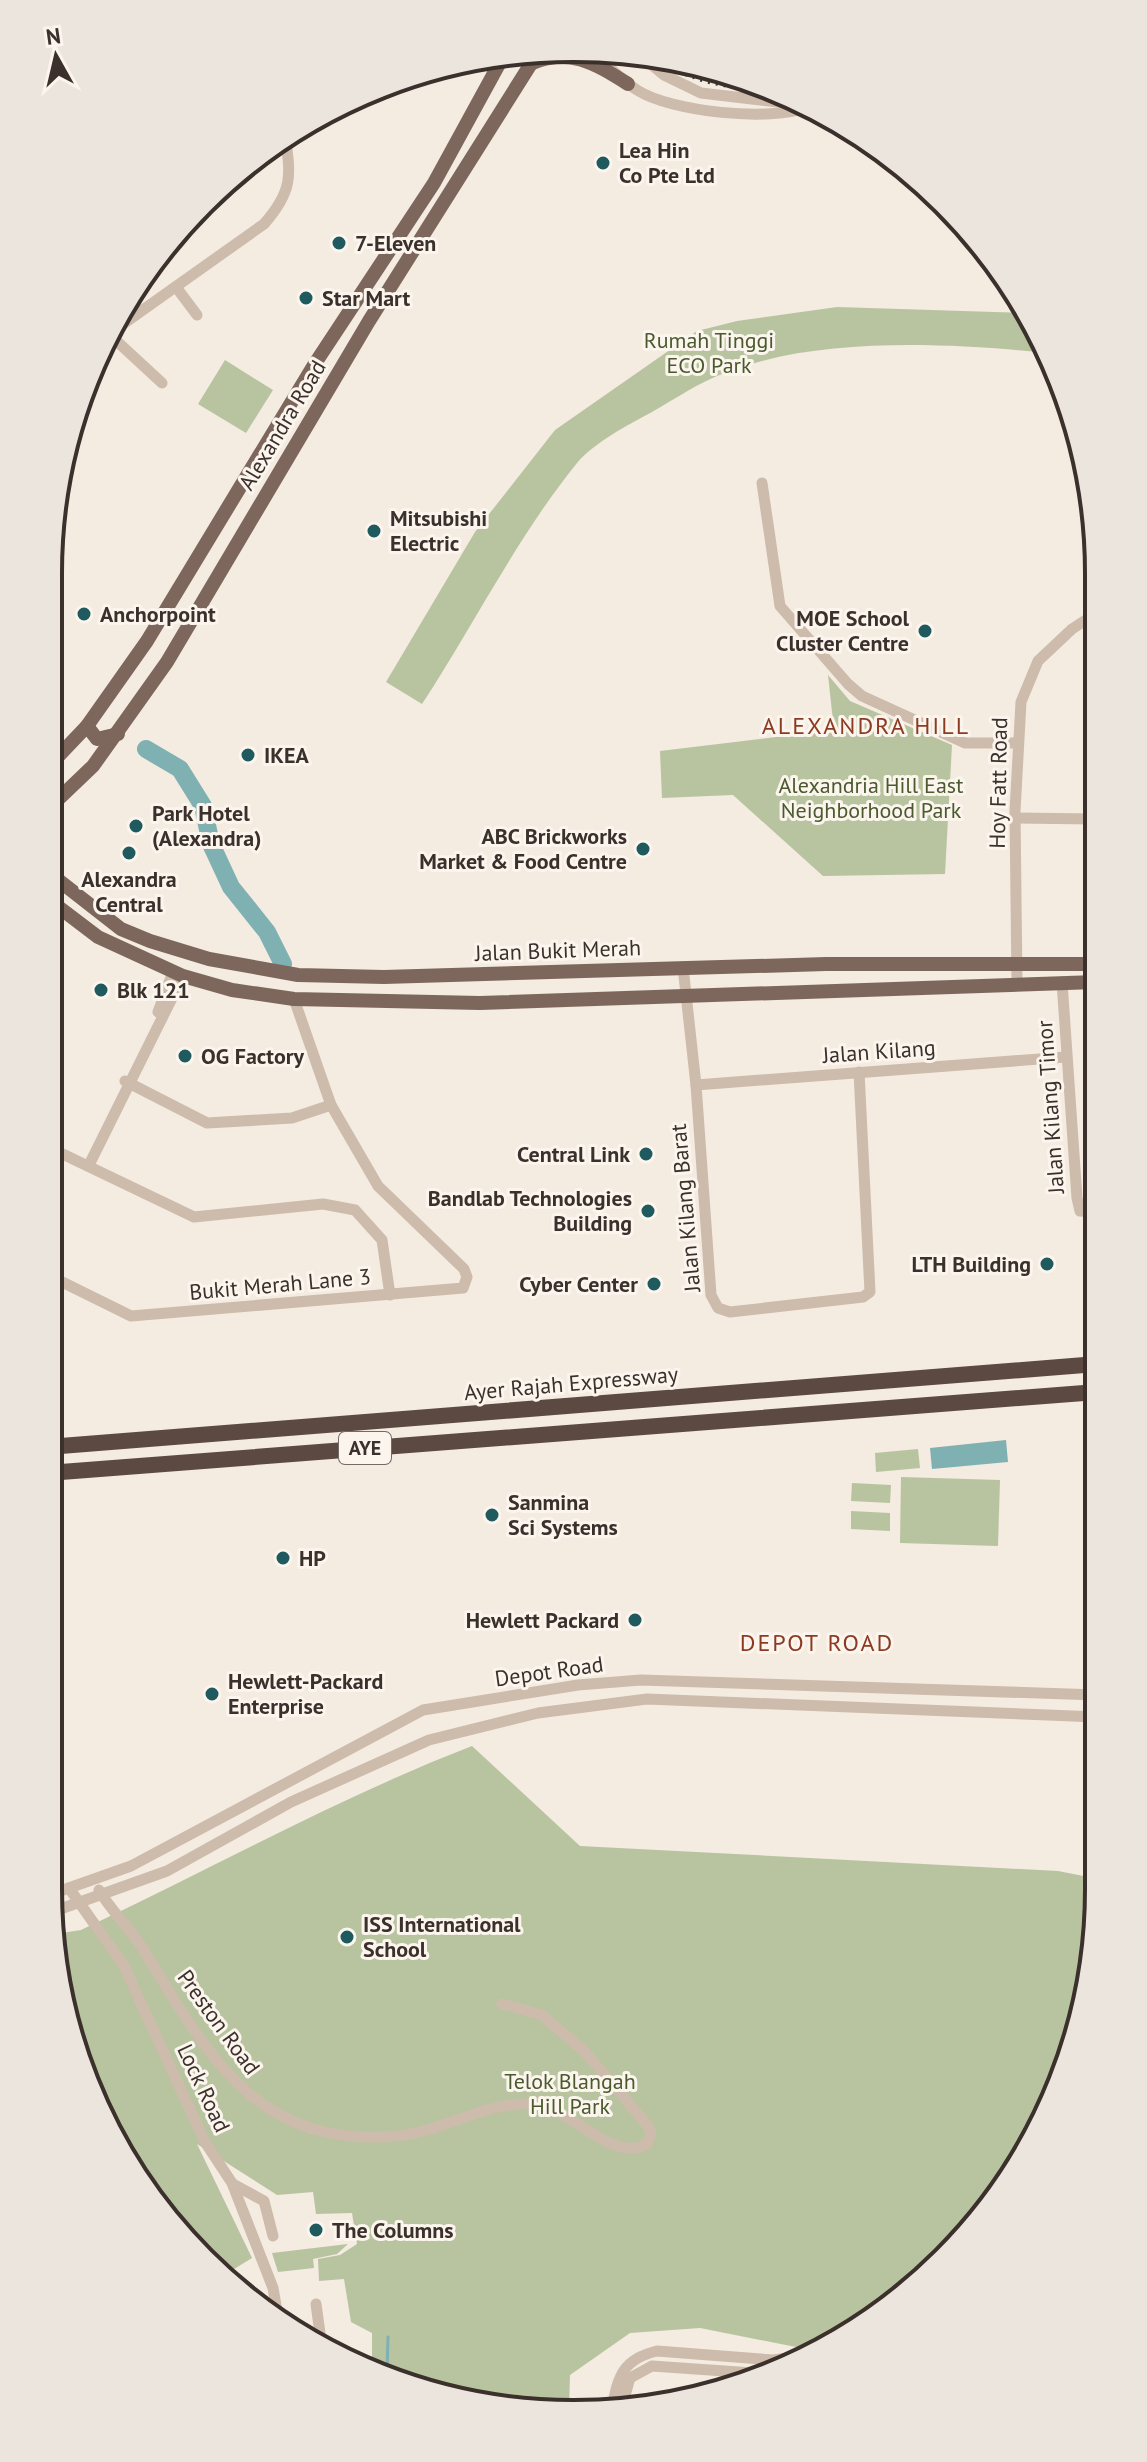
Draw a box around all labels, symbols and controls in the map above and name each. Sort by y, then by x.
north arrow [16,16,96,96]
text: N [44,21,62,51]
place label: Lea Hin Co Pte Ltd [619,136,715,189]
marker: Lea Hin Co Pte Ltd [594,154,612,172]
place label: 7-Eleven [355,229,436,257]
marker: 7-Eleven [330,234,348,252]
place label: Star Mart [322,284,410,312]
marker: Star Mart [297,289,315,307]
park label: Rumah Tinggi ECO Park [644,326,774,379]
street label: Alexandra Road [232,355,332,495]
place label: Mitsubishi Electric [390,504,487,557]
marker: Mitsubishi Electric [365,522,383,540]
place label: Anchorpoint [100,600,216,628]
place label: MOE School Cluster Centre [776,604,910,657]
marker: Anchorpoint [75,605,93,623]
marker: MOE School Cluster Centre [916,622,934,640]
district label: ALEXANDRA HILL [762,710,970,741]
street label: Hoy Fatt Road [983,717,1013,849]
place label: IKEA [264,741,309,769]
marker: IKEA [239,746,257,764]
park label: Alexandria Hill East Neighborhood Park [778,771,964,824]
place label: Park Hotel (Alexandra) [152,799,261,852]
marker: Park Hotel (Alexandra) [127,817,145,835]
place label: ABC Brickworks Market & Food Centre [419,822,627,875]
marker: ABC Brickworks Market & Food Centre [634,840,652,858]
marker: Alexandra Central [120,844,138,862]
place label: Alexandra Central [81,865,177,918]
street label: Jalan Bukit Merah [474,933,641,967]
place label: Blk 121 [117,976,190,1004]
marker: Blk 121 [92,981,110,999]
street label: Jalan Kilang Timor [1030,1019,1070,1196]
street label: Jalan Kilang [821,1033,936,1069]
place label: OG Factory [201,1042,304,1070]
marker: OG Factory [176,1047,194,1065]
street label: Jalan Kilang Barat [664,1122,706,1294]
place label: Central Link [517,1140,630,1168]
marker: Central Link [637,1145,655,1163]
place label: Bandlab Technologies Building [428,1184,632,1237]
marker: Bandlab Technologies Building [639,1202,657,1220]
place label: LTH Building [911,1250,1031,1278]
marker: LTH Building [1038,1255,1056,1273]
street label: Bukit Merah Lane 3 [188,1262,372,1306]
place label: Cyber Center [519,1270,638,1298]
marker: Cyber Center [645,1275,663,1293]
street label: Ayer Rajah Expressway [463,1360,680,1406]
road number: AYE [339,1432,391,1464]
place label: Sanmina Sci Systems [508,1488,618,1541]
marker: Sanmina Sci Systems [483,1506,501,1524]
place label: HP [299,1544,326,1572]
marker: HP [274,1549,292,1567]
place label: Hewlett Packard [466,1606,619,1634]
marker: Hewlett Packard [626,1611,644,1629]
district label: DEPOT ROAD [740,1627,894,1658]
street label: Depot Road [493,1650,605,1692]
place label: Hewlett-Packard Enterprise [228,1667,383,1720]
marker: Hewlett-Packard Enterprise [203,1685,221,1703]
place label: ISS International School [363,1910,521,1963]
marker: ISS International School [338,1928,356,1946]
street label: Preston Road [172,1964,266,2080]
street label: Lock Road [171,2039,237,2137]
park label: Telok Blangah Hill Park [504,2067,636,2120]
place label: The Columns [332,2216,454,2244]
marker: The Columns [307,2221,325,2239]

